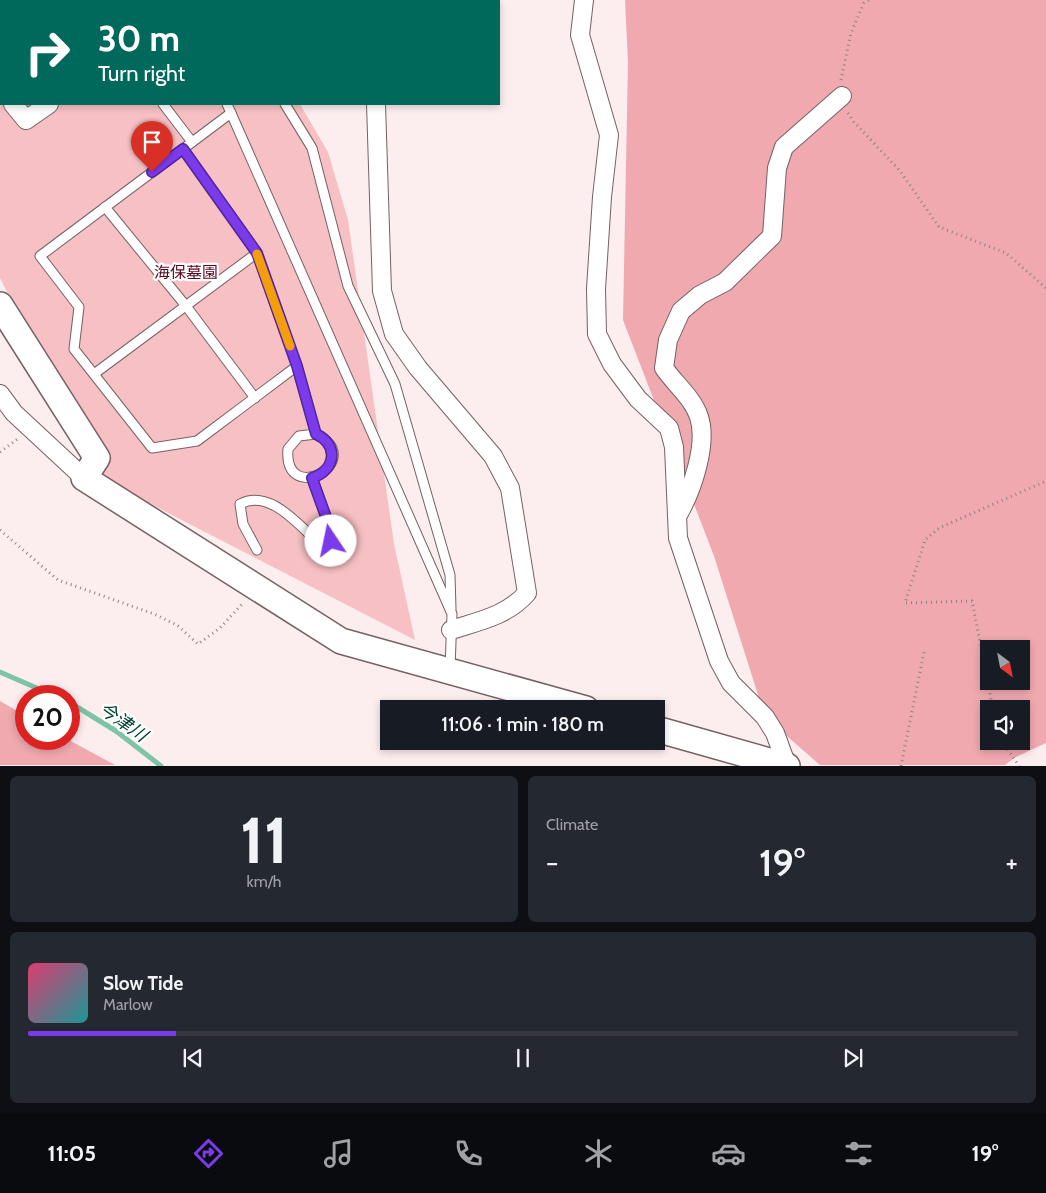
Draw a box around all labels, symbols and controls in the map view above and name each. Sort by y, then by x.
text: 30 m [98,17,180,60]
icon: right [15,20,80,85]
text: Turn right [98,60,185,87]
pin [131,121,173,172]
icon: arrive [138,128,166,156]
park label: 海保墓園 [154,263,218,282]
position arrow [304,514,356,566]
north arrow [980,640,1030,690]
map controls [980,640,1030,750]
speed limit sign: 20 [15,685,80,750]
water label: 今津川 [95,698,153,748]
button: sound [980,700,1030,750]
text: 11:06 · 1 min · 180 m [441,713,604,736]
text: 11 [240,800,288,879]
text: Climate [546,815,598,834]
text: 19° [759,839,805,886]
text: − [546,845,558,879]
text: + [1006,845,1018,879]
text: km/h [246,872,282,891]
text: Slow Tide [103,972,183,995]
text: Marlow [103,995,153,1014]
icon: previous [179,1044,207,1072]
icon: pause [509,1044,537,1072]
icon: next [839,1044,867,1072]
icon: directions [191,1136,226,1171]
icon: music [321,1136,356,1171]
icon: phone [451,1136,486,1171]
icon: climate [581,1136,616,1171]
icon: car [711,1136,746,1171]
icon: filters [841,1136,876,1171]
text: 11:05 [48,1140,96,1167]
text: 19° [972,1140,998,1167]

